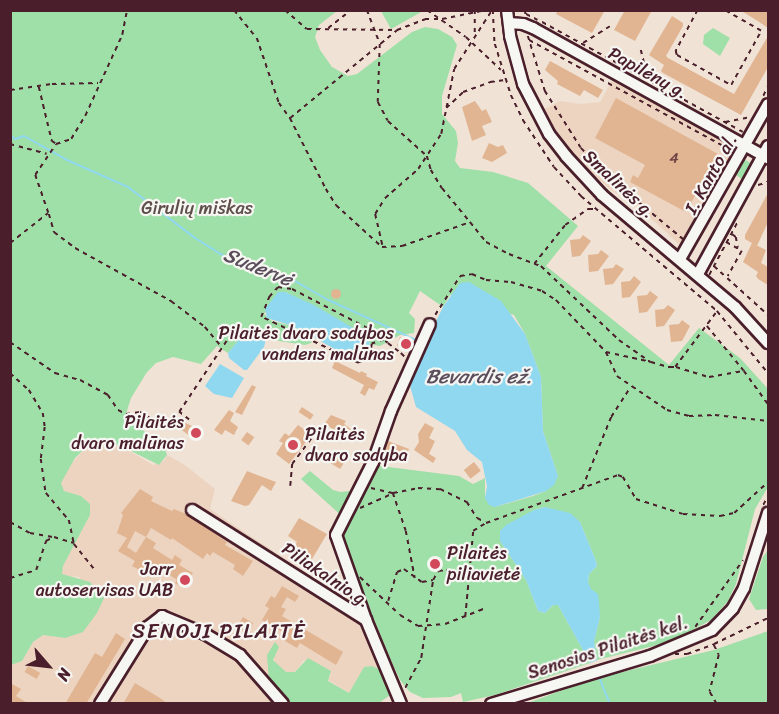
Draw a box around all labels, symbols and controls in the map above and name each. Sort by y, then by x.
street label: Papilėnų g. [605,42,691,104]
street label: I. Kanto al. [680,130,742,218]
street label: Smalinės g. [578,145,660,223]
house number: 4 [669,150,679,168]
park label: Girulių miškas [142,197,252,219]
water label: Sudervė [220,242,296,292]
place label: Pilaitės dvaro sodybos vandens malūnas [218,323,394,366]
marker: Pilaitės dvaro sodybos vandens malūnas [399,337,413,351]
water label: Bevardis ež. [426,364,532,388]
place label: Pilaitės dvaro malūnas [71,412,184,454]
place label: Pilaitės dvaro sodyba [305,424,408,466]
marker: Pilaitės dvaro malūnas [189,426,203,440]
marker: Pilaitės dvaro sodyba [286,438,300,452]
street label: Piliakalnio g. [278,538,374,612]
place label: Pilaitės piliavietė [447,543,520,586]
marker: Pilaitės piliavietė [428,557,442,571]
place label: Jarr autoservisas UAB [36,559,173,602]
marker: Jarr autoservisas UAB [178,573,192,587]
street label: Senosios Pilaitės kel. [525,612,691,684]
district label: SENOJI PILAITĖ [135,618,303,644]
north arrow [18,636,78,696]
text: N [49,663,80,686]

